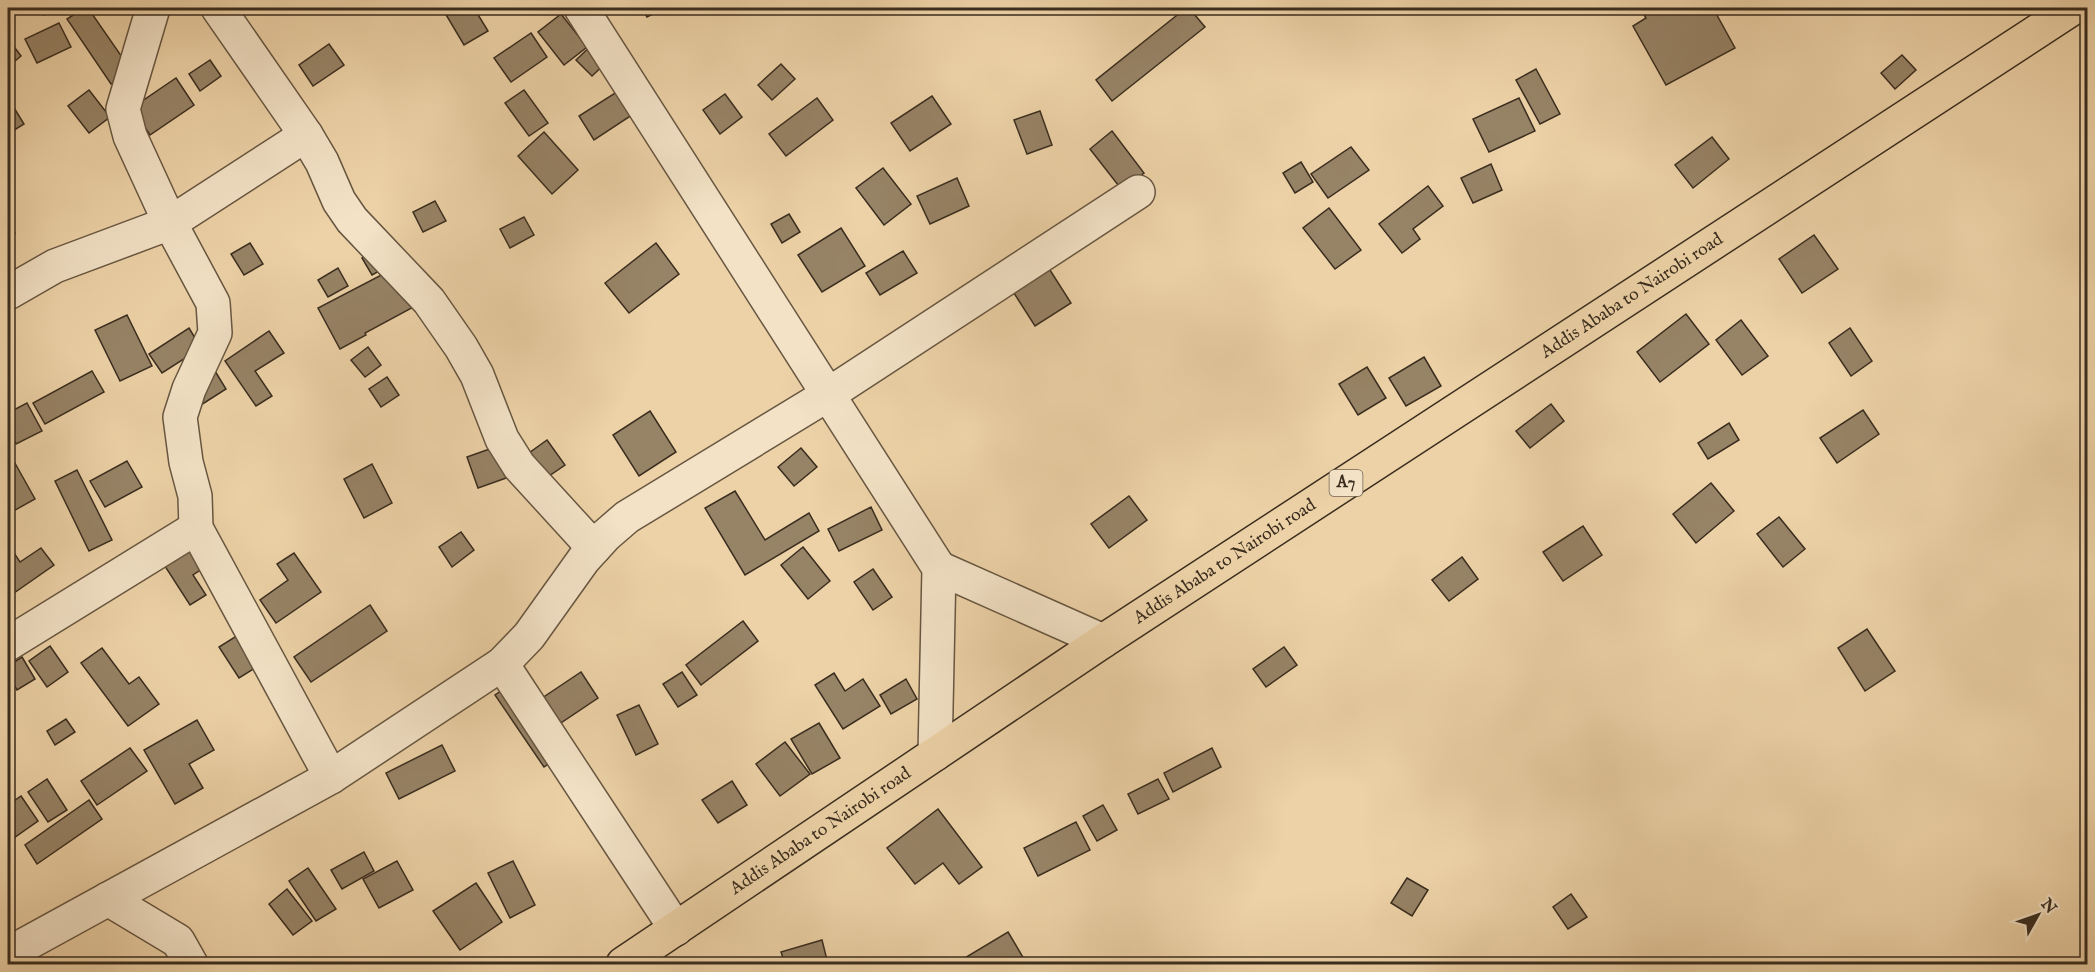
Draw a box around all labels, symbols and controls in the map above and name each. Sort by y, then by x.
street label: Addis Ababa to Nairobi road [1535,228,1728,364]
road number: A7 [1330,470,1362,496]
street label: Addis Ababa to Nairobi road [1128,493,1321,630]
street label: Addis Ababa to Nairobi road [725,762,916,901]
north arrow [2008,885,2068,945]
text: N [2035,894,2060,918]

